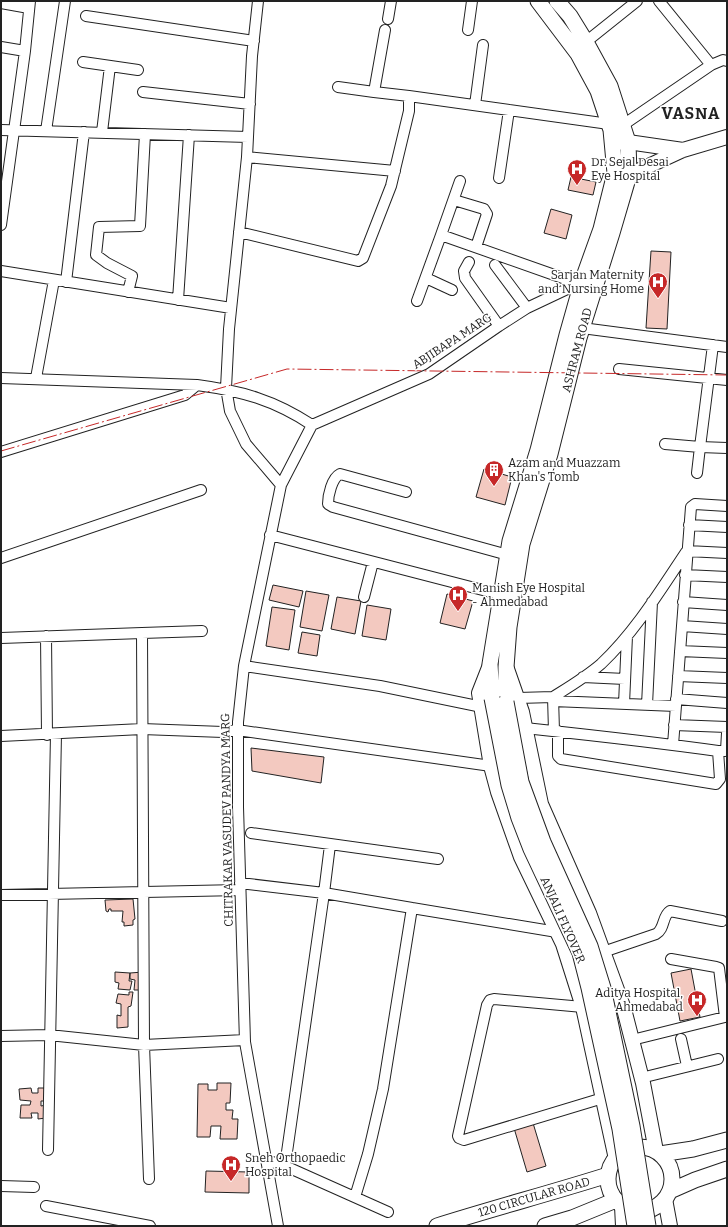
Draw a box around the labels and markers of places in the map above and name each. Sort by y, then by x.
place label: Dr. Sejal Desai Eye Hospital [591,155,669,183]
hospital icon: Dr. Sejal Desai Eye Hospital [566,158,588,186]
place label: Sarjan Maternity and Nursing Home [538,268,645,296]
hospital icon: Sarjan Maternity and Nursing Home [647,271,669,299]
place label: Azam and Muazzam Khan's Tomb [508,456,621,484]
building icon: Azam and Muazzam Khan's Tomb [483,459,505,487]
place label: Manish Eye Hospital - Ahmedabad [472,581,586,609]
hospital icon: Manish Eye Hospital - Ahmedabad [447,584,469,612]
place label: Aditya Hospital, Ahmedabad [595,986,683,1014]
hospital icon: Aditya Hospital, Ahmedabad [686,989,708,1017]
place label: Sneh Orthopaedic Hospital [245,1151,346,1179]
hospital icon: Sneh Orthopaedic Hospital [220,1154,242,1182]

